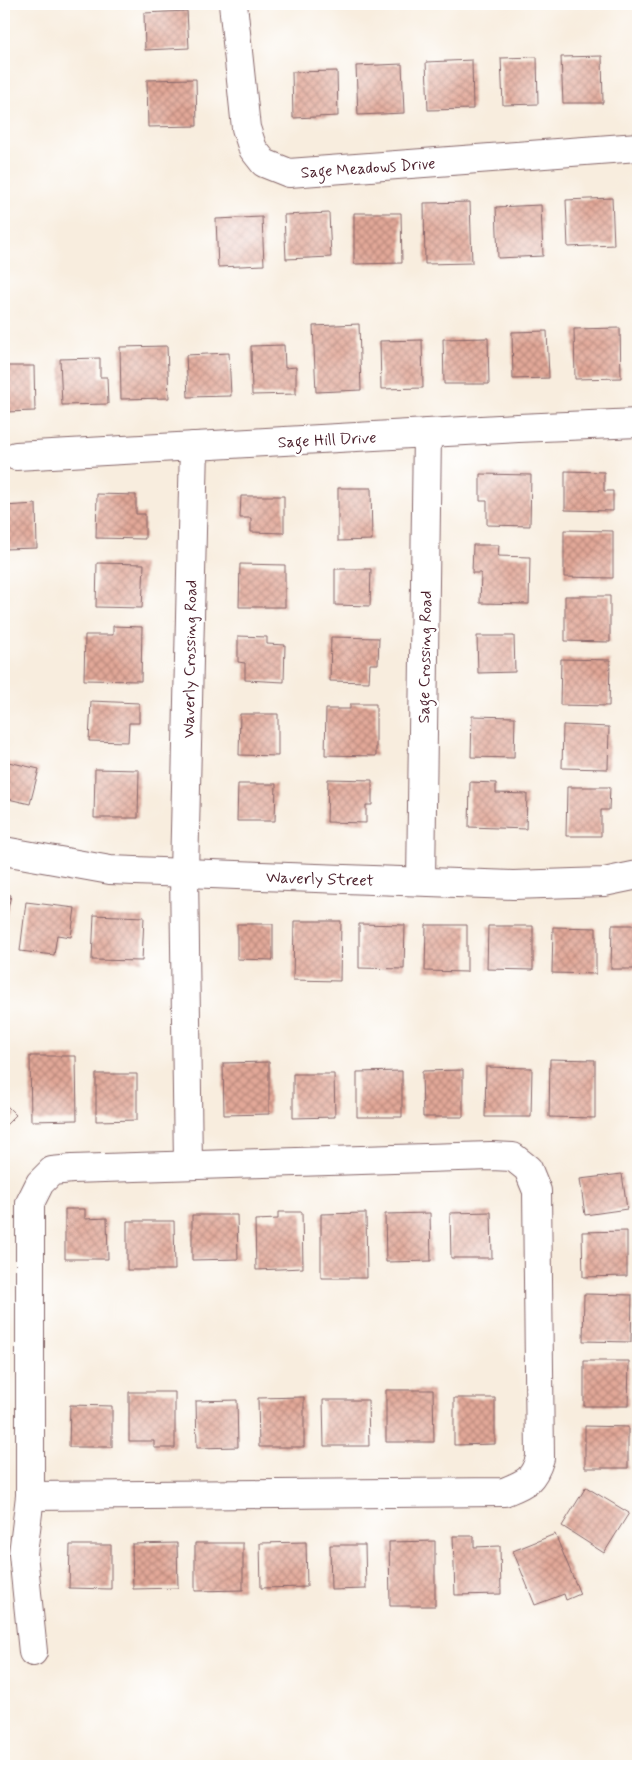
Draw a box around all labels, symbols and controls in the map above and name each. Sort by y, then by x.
street label: Sage Meadows Drive [300,153,436,185]
street label: Sage Hill Drive [277,427,377,455]
street label: Waverly Crossing Road [179,580,202,738]
street label: Sage Crossing Road [414,590,438,724]
street label: Waverly Street [265,867,375,892]

